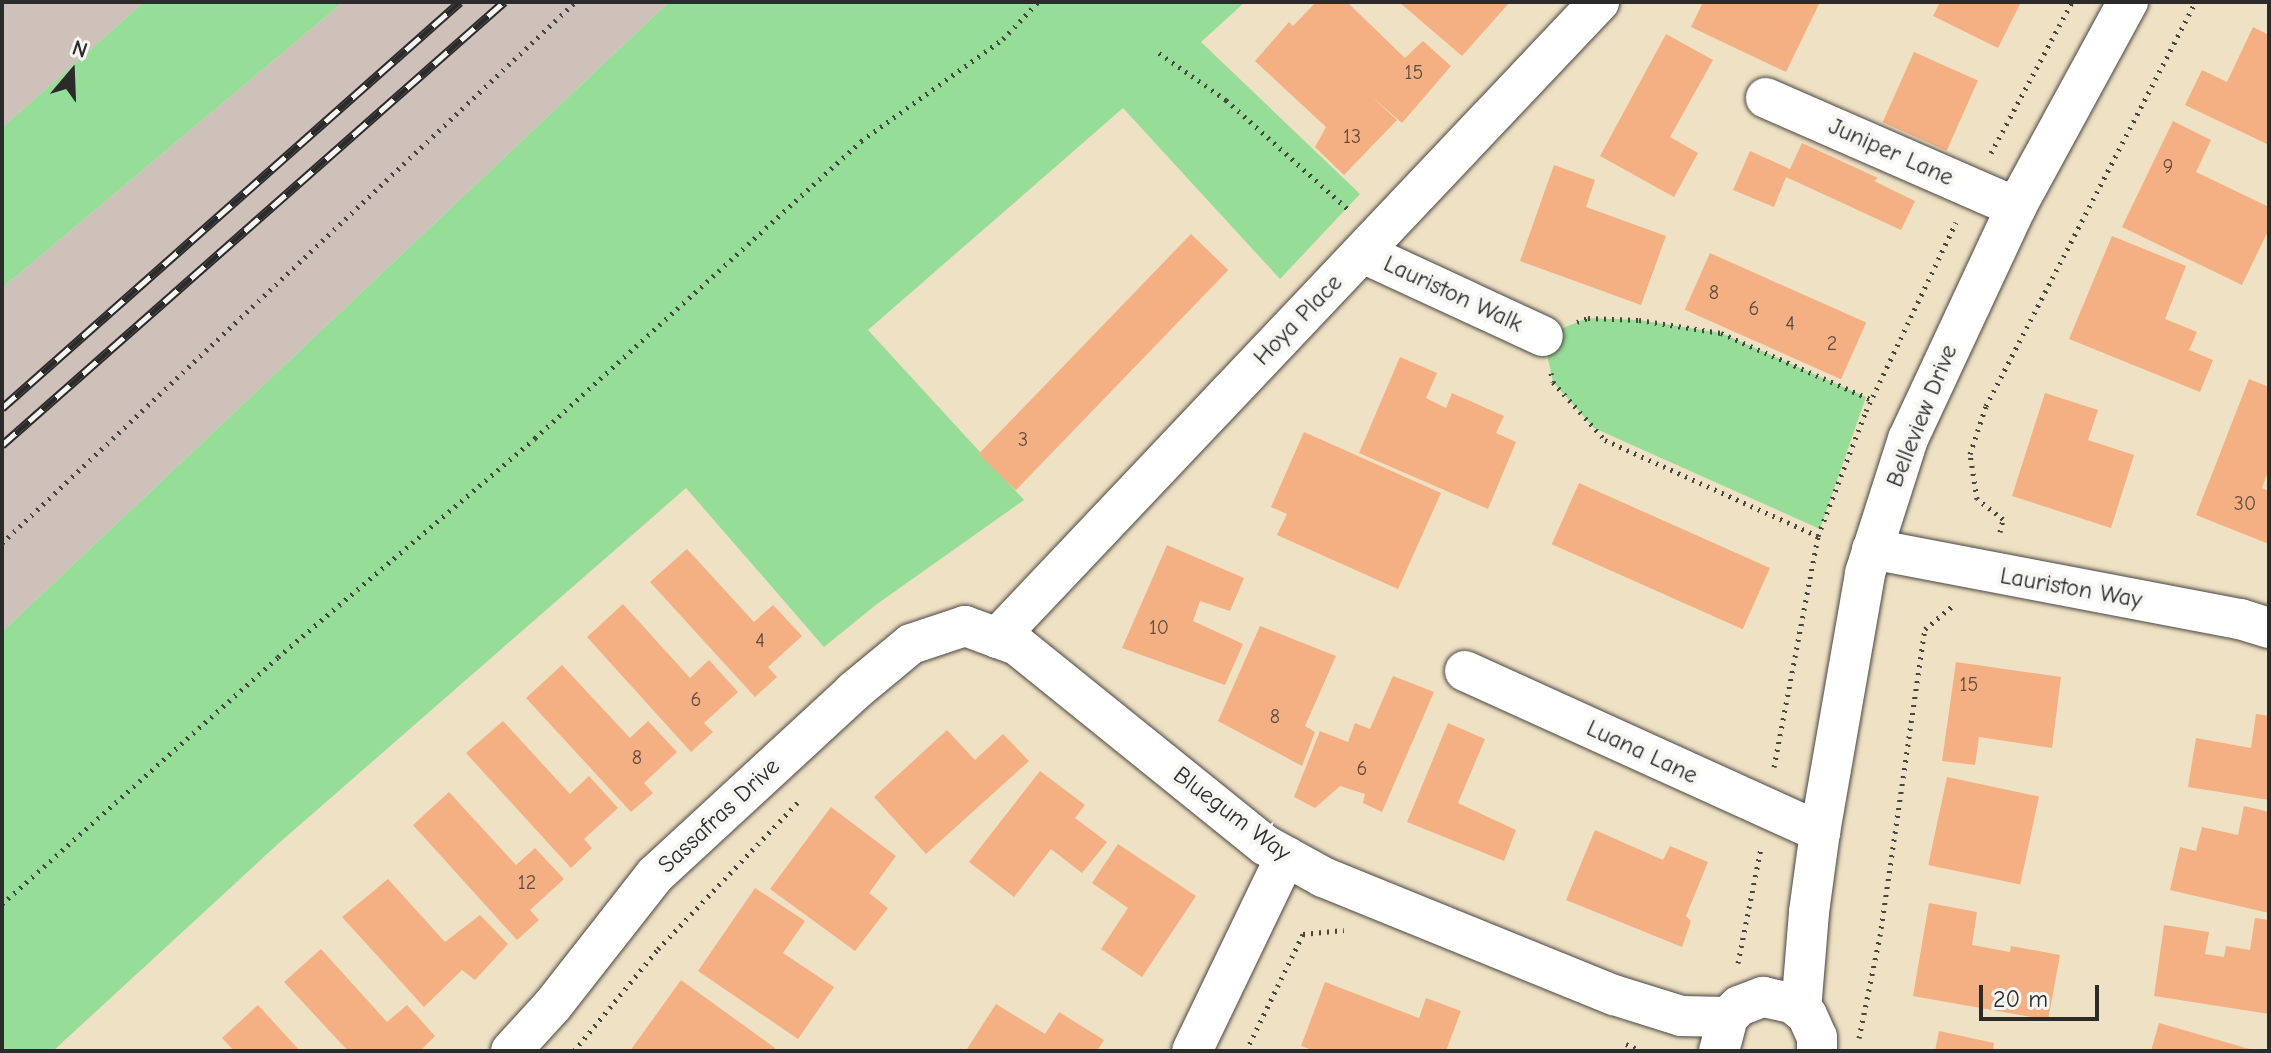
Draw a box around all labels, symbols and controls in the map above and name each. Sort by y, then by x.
north arrow [32,32,112,112]
text: N [69,35,91,64]
house number: 15 [1405,60,1423,84]
street label: Juniper Lane [1824,112,1958,192]
house number: 13 [1343,124,1361,148]
house number: 9 [2163,154,2173,178]
street label: Lauriston Walk [1379,249,1527,339]
street label: Hoya Place [1248,269,1348,371]
house number: 8 [1709,280,1719,304]
house number: 6 [1749,296,1759,320]
house number: 4 [1785,311,1795,335]
house number: 2 [1827,331,1837,355]
street label: Belleview Drive [1880,341,1964,491]
house number: 3 [1018,427,1028,451]
house number: 30 [2234,491,2256,515]
street label: Lauriston Way [1998,561,2144,615]
house number: 10 [1149,615,1169,639]
house number: 4 [755,628,765,652]
house number: 15 [1960,672,1978,696]
house number: 6 [691,687,701,711]
house number: 8 [1270,704,1280,728]
street label: Luana Lane [1582,714,1702,790]
house number: 8 [632,745,642,769]
street label: Sassafras Drive [652,752,786,880]
house number: 6 [1357,756,1367,780]
street label: Bluegum Way [1168,761,1296,867]
house number: 12 [518,870,536,894]
scale bar [1983,969,2103,1019]
text: 20 m [1993,985,2048,1013]

